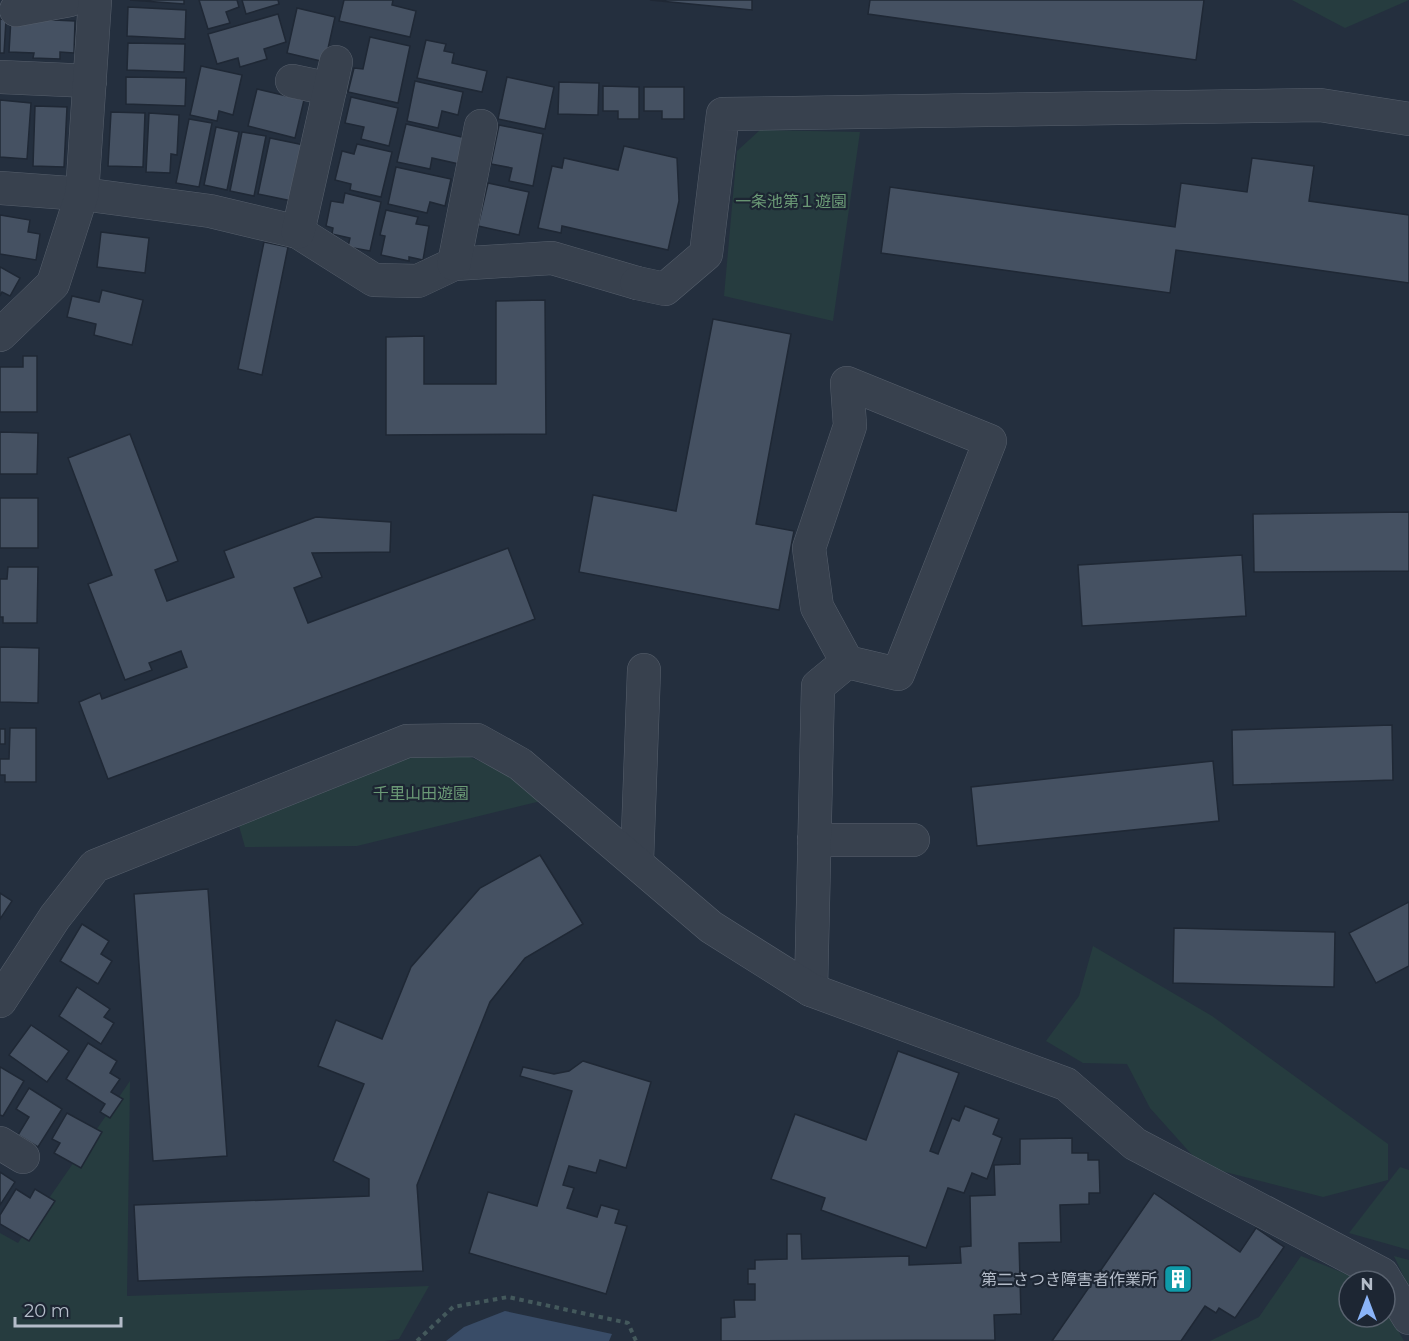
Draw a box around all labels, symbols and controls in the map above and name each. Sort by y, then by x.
park label: 一条池第１遊園 [735,192,847,211]
park label: 千里山田遊園 [373,784,469,803]
building icon: 第二さつき障害者作業所 [1162,1263,1194,1295]
north arrow [1337,1269,1397,1329]
place label: 第二さつき障害者作業所 [981,1270,1157,1289]
text: N [1361,1275,1373,1294]
scale bar [15,1290,122,1328]
text: 20 m [24,1300,70,1322]

